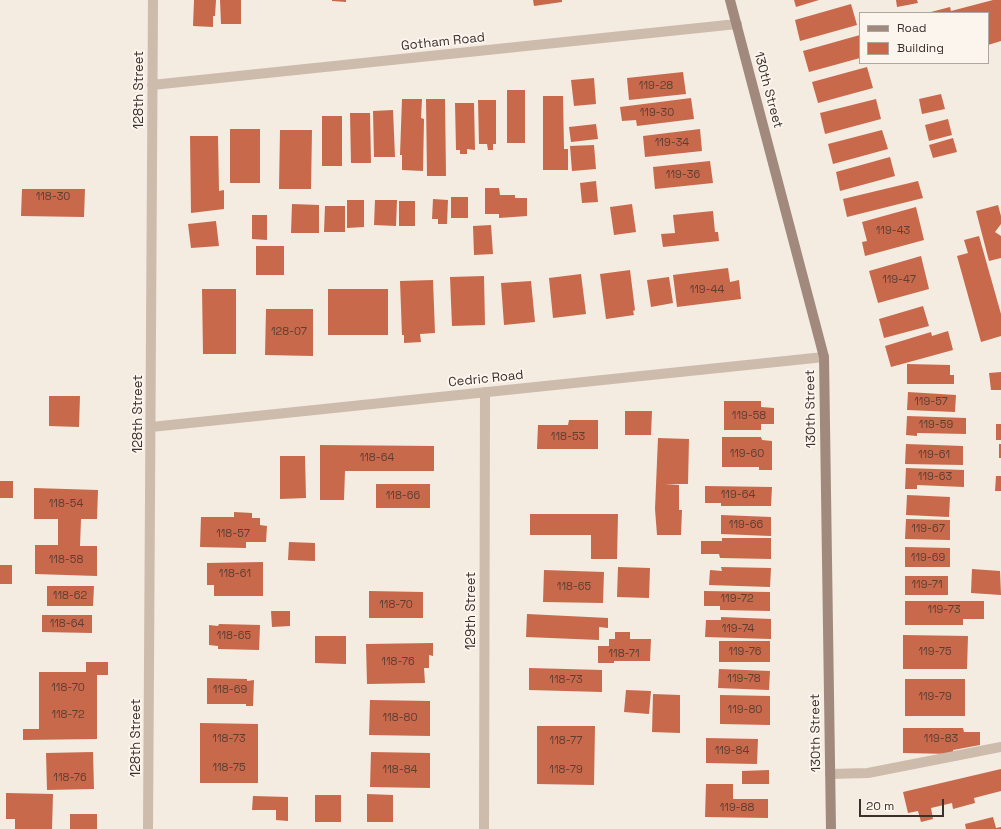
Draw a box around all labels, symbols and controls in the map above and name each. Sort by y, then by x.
legend [859,12,989,64]
text: Road [897,20,926,36]
street label: Gotham Road [400,30,486,54]
text: Building [897,40,944,56]
street label: 130th Street [750,50,786,130]
street label: 128th Street [131,51,147,129]
house number: 119-28 [639,79,673,93]
house number: 119-30 [640,106,674,120]
house number: 119-34 [655,136,689,150]
house number: 119-36 [666,168,700,182]
house number: 118-30 [36,190,70,204]
house number: 119-43 [876,224,910,238]
house number: 119-47 [882,273,916,287]
house number: 119-44 [690,283,724,297]
house number: 128-07 [271,325,307,339]
street label: Cedric Road [448,367,524,391]
street label: 130th Street [803,370,819,448]
street label: 128th Street [130,375,146,453]
house number: 119-57 [914,395,948,409]
house number: 119-58 [732,409,766,423]
house number: 119-59 [919,418,953,432]
house number: 118-53 [551,430,585,444]
house number: 119-60 [730,447,764,461]
house number: 119-61 [918,448,950,462]
house number: 118-64 [360,451,394,465]
house number: 119-63 [918,470,952,484]
house number: 119-64 [721,488,755,502]
house number: 118-66 [386,489,420,503]
house number: 118-54 [49,497,83,511]
house number: 119-66 [729,518,763,532]
house number: 119-67 [911,522,945,536]
house number: 118-57 [216,527,250,541]
house number: 119-69 [911,551,945,565]
house number: 118-58 [49,553,83,567]
house number: 118-61 [219,567,251,581]
street label: 129th Street [463,572,479,650]
house number: 119-71 [911,578,943,592]
house number: 118-65 [557,580,591,594]
house number: 118-62 [53,589,87,603]
house number: 119-72 [720,592,754,606]
house number: 118-70 [379,598,413,612]
house number: 119-73 [927,603,961,617]
house number: 118-64 [50,617,84,631]
house number: 119-74 [722,622,754,636]
house number: 118-65 [217,629,251,643]
house number: 119-76 [728,645,762,659]
house number: 119-75 [918,645,952,659]
house number: 118-71 [608,647,640,661]
house number: 118-76 [381,655,415,669]
house number: 119-78 [727,672,761,686]
house number: 118-73 [549,673,583,687]
house number: 118-70 [51,681,85,695]
house number: 118-69 [213,683,247,697]
house number: 119-79 [918,690,952,704]
street label: 130th Street [808,694,824,772]
street label: 128th Street [128,699,144,777]
house number: 119-80 [728,703,762,717]
house number: 118-72 [51,708,85,722]
house number: 118-80 [383,711,417,725]
house number: 118-73 [212,732,246,746]
house number: 119-83 [924,732,958,746]
house number: 118-77 [550,734,582,748]
house number: 119-84 [715,744,749,758]
house number: 118-75 [212,761,246,775]
house number: 118-84 [383,763,417,777]
house number: 118-79 [549,763,583,777]
house number: 118-76 [53,771,87,785]
scale bar [861,791,946,817]
text: 20 m [866,798,894,814]
house number: 119-88 [720,801,754,815]

